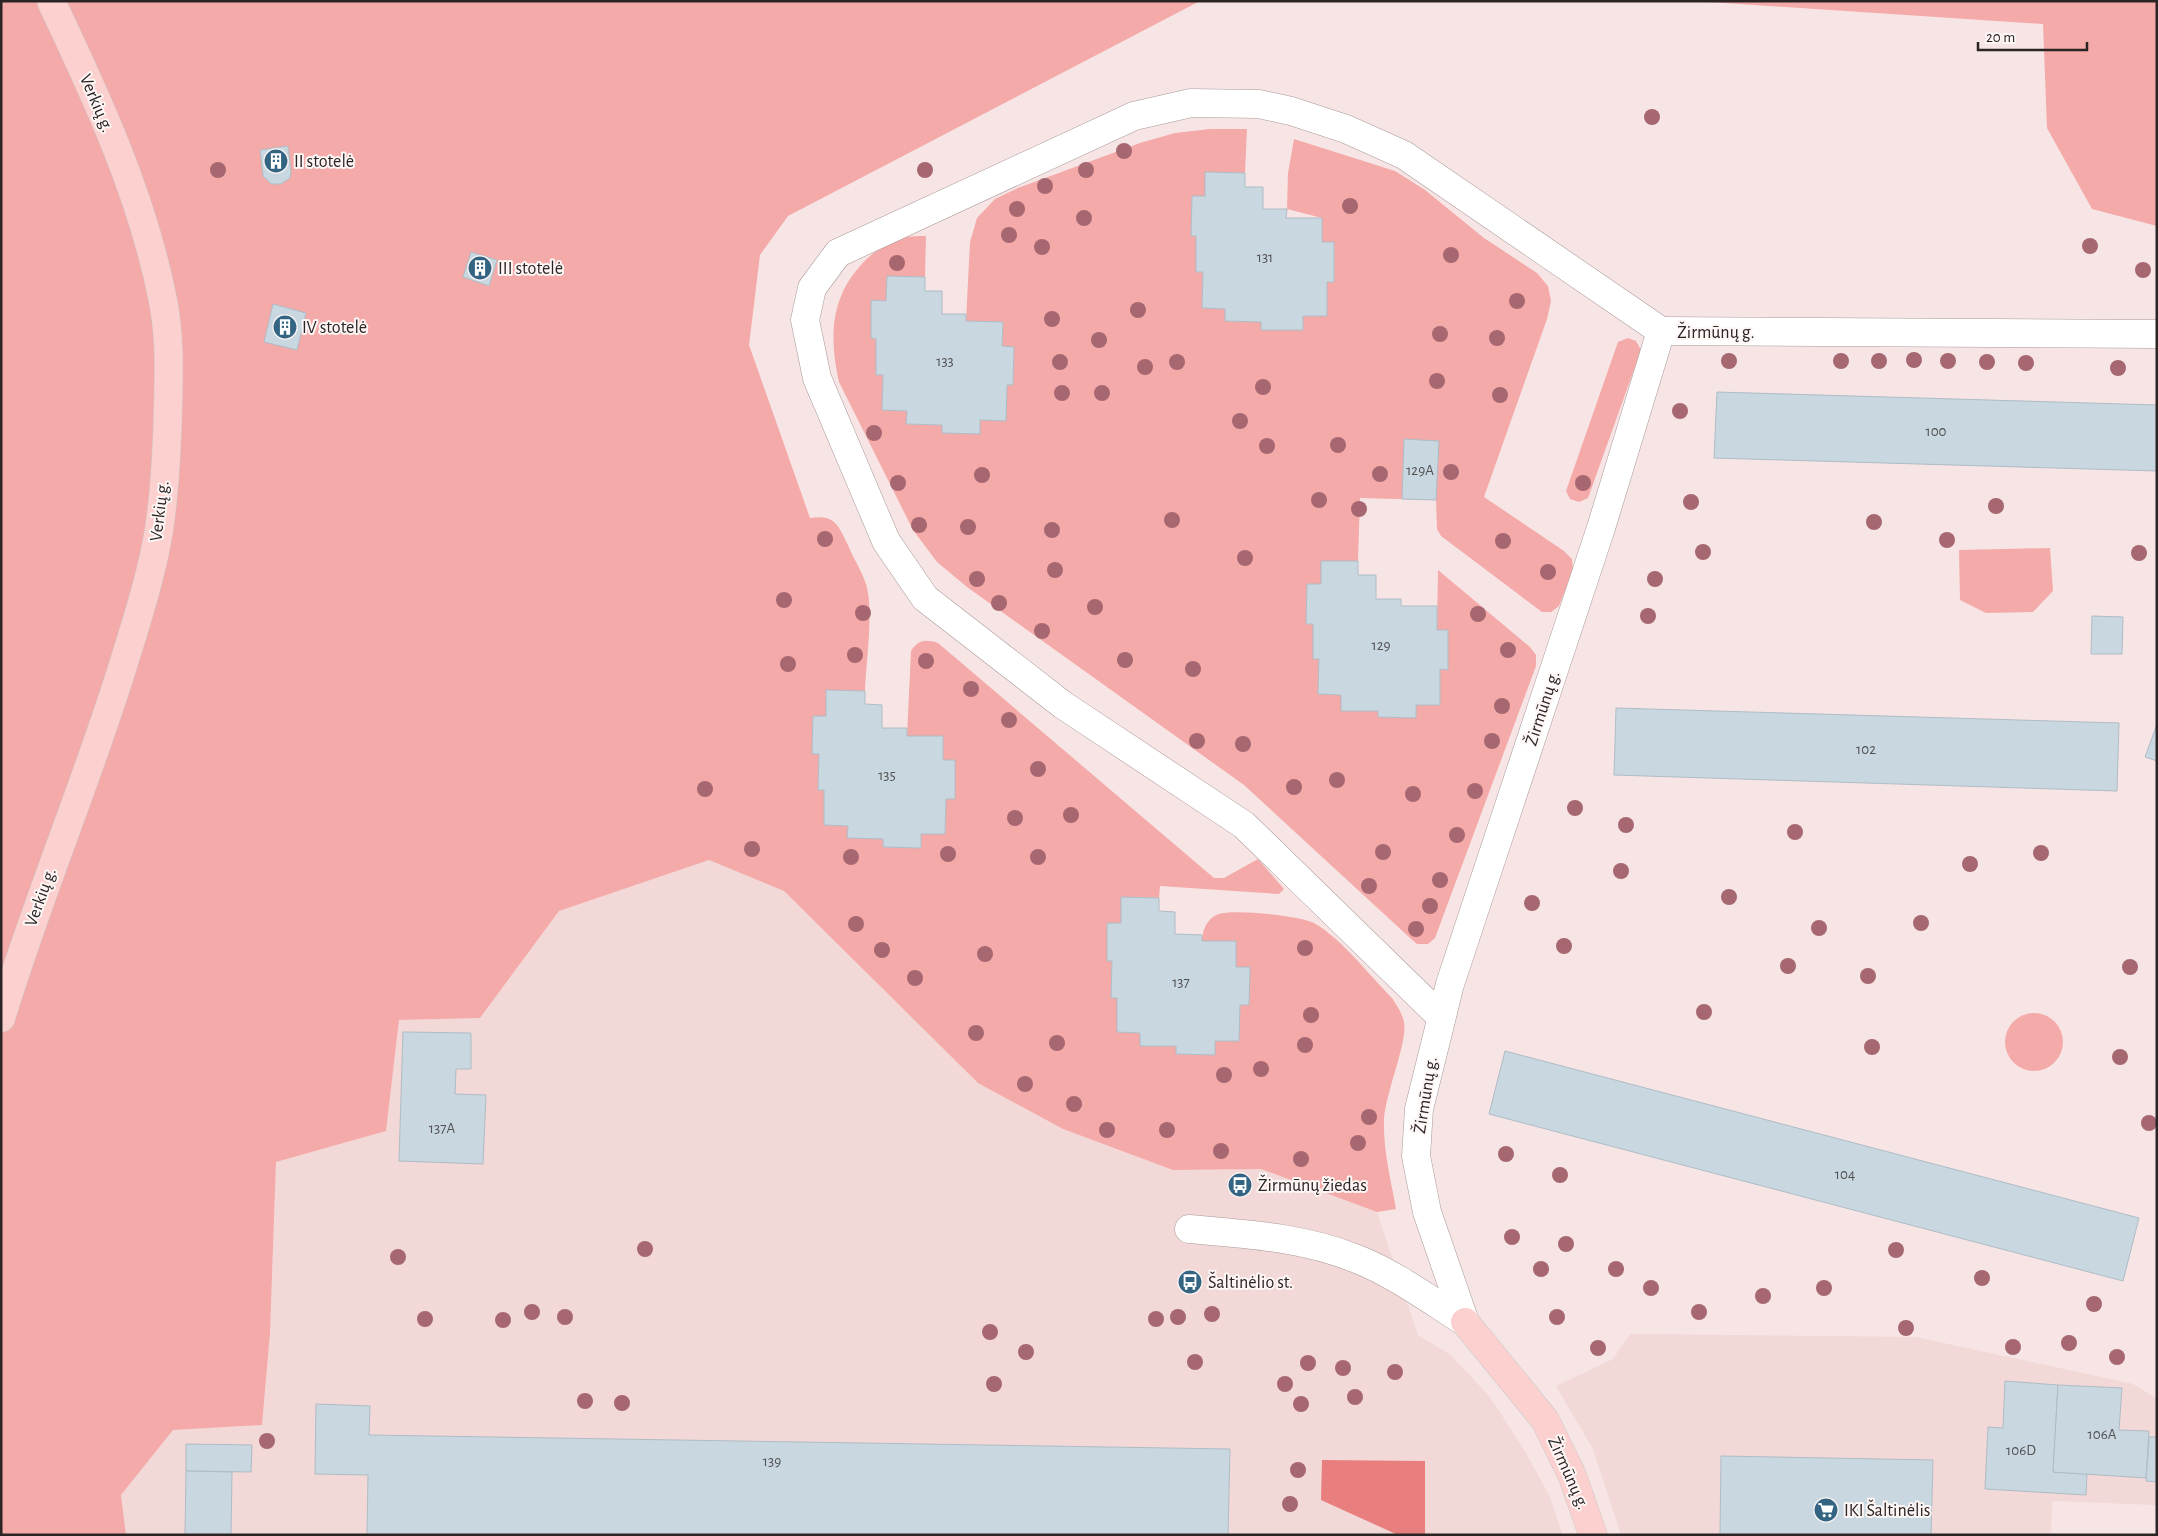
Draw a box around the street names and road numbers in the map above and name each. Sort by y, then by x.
street label: Verkių g. [76,72,116,135]
street label: Žirmūnų g. [1677,321,1755,342]
street label: Verkių g. [147,480,173,543]
street label: Žirmūnų g. [1520,668,1563,748]
street label: Verkių g. [22,866,60,929]
street label: Žirmūnų g. [1408,1055,1441,1135]
street label: Žirmūnų g. [1544,1433,1595,1512]

